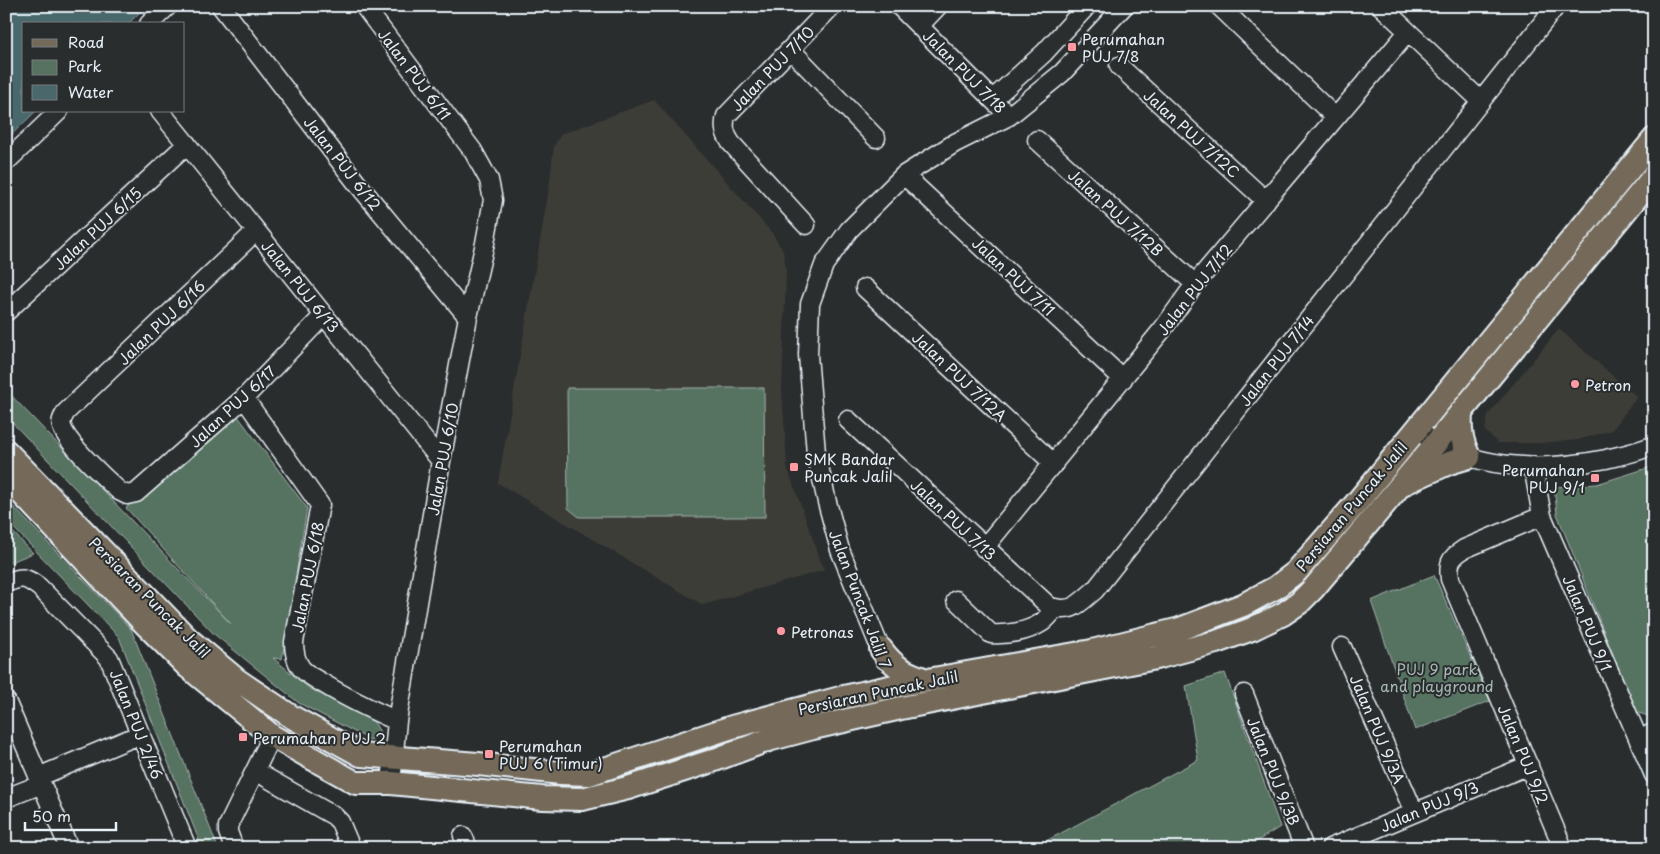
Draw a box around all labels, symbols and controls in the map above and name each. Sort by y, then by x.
street label: Jalan PUJ 7/10 [725,20,819,116]
legend [22,22,185,112]
street label: Jalan PUJ 6/11 [373,24,457,124]
street label: Jalan PUJ 7/18 [918,24,1012,118]
place label: Perumahan PUJ 7/8 [1082,27,1165,67]
text: Road [68,30,104,53]
marker: Perumahan PUJ 7/8 [1066,41,1078,53]
text: Park [68,54,102,77]
text: Water [68,80,113,103]
street label: Jalan PUJ 7/12C [1139,84,1245,182]
street label: Jalan PUJ 6/12 [299,111,387,215]
street label: Jalan PUJ 7/12B [1063,163,1169,261]
street label: Jalan PUJ 6/15 [48,181,146,275]
street label: Jalan PUJ 7/11 [967,231,1061,321]
street label: Jalan PUJ 6/13 [256,235,346,337]
street label: Jalan PUJ 7/12 [1151,238,1237,340]
street label: Jalan PUJ 6/16 [112,274,210,370]
street label: Jalan PUJ 7/14 [1233,309,1319,411]
street label: Jalan PUJ 7/12A [907,326,1013,426]
street label: Jalan PUJ 6/17 [183,360,281,452]
place label: Petron [1585,373,1631,396]
marker: Petron [1569,378,1581,390]
street label: Jalan PUJ 6/10 [421,401,463,517]
street label: Persiaran Puncak Jalil [1290,436,1412,576]
place label: SMK Bandar Puncak Jalil [804,447,894,487]
place label: Perumahan PUJ 9/1 [1502,458,1585,498]
marker: SMK Bandar Puncak Jalil [788,461,800,473]
marker: Perumahan PUJ 9/1 [1589,472,1601,484]
street label: Jalan PUJ 7/13 [906,473,1002,565]
street label: Jalan PUJ 6/18 [285,520,329,634]
street label: Jalan Puncak Jalil 7 [824,526,898,672]
street label: Persiaran Puncak Jalil [84,531,216,663]
street label: Jalan PUJ 9/1 [1557,572,1619,674]
place label: Petronas [791,620,854,643]
marker: Petronas [775,625,787,637]
park label: PUJ 9 park and playground [1380,657,1494,697]
street label: Persiaran Puncak Jalil [796,664,960,720]
street label: Jalan PUJ 2/46 [105,666,169,782]
street label: Jalan PUJ 9/3A [1345,671,1411,787]
street label: Jalan PUJ 9/2 [1493,701,1555,807]
street label: Jalan PUJ 9/3B [1242,713,1306,829]
place label: Perumahan PUJ 2 [253,726,386,749]
marker: Perumahan PUJ 2 [237,731,249,743]
place label: Perumahan PUJ 6 (Timur) [499,734,603,774]
marker: Perumahan PUJ 6 (Timur) [483,748,495,760]
street label: Jalan PUJ 9/3 [1376,775,1482,837]
scale bar [25,799,116,831]
text: 50 m [32,804,71,827]

